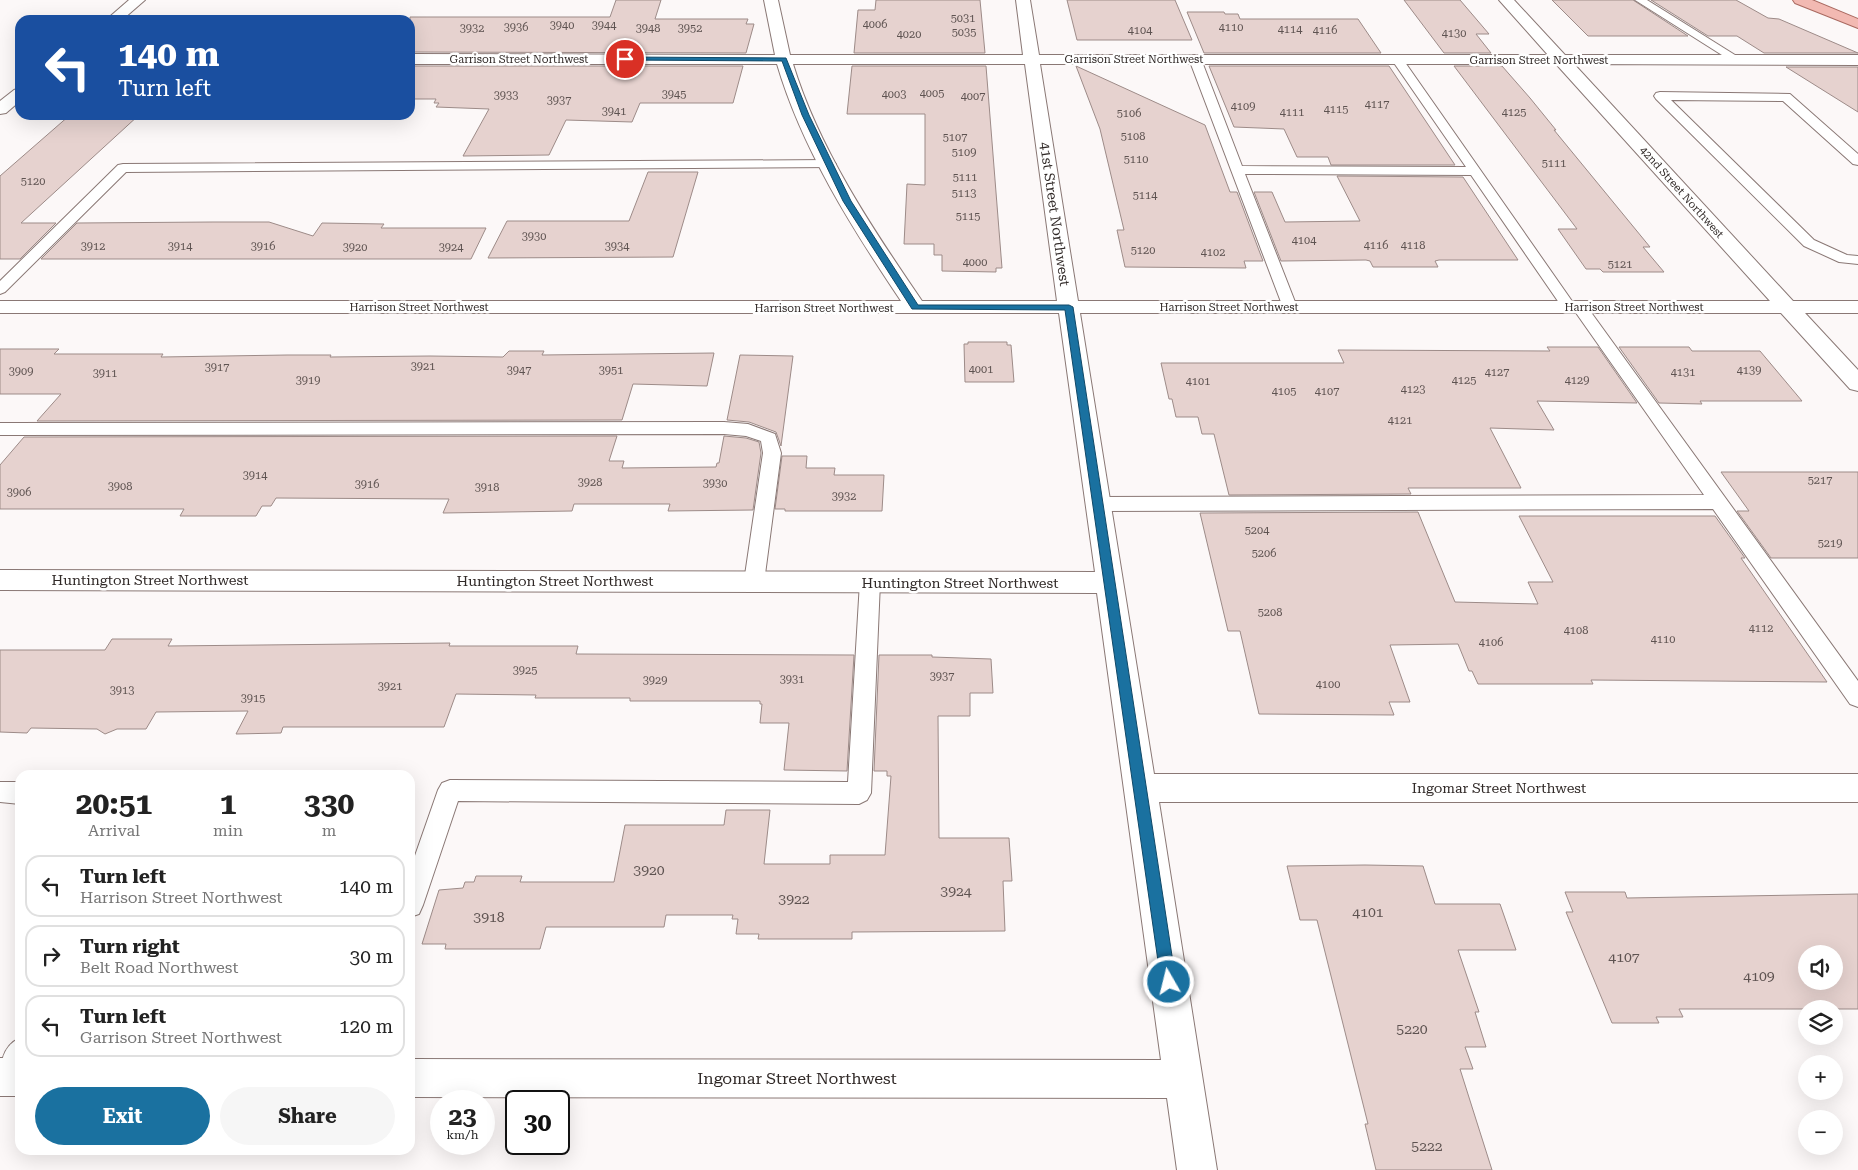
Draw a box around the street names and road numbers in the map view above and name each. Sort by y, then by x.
street label: Garrison Street Northwest [450,53,588,66]
street label: Garrison Street Northwest [1065,53,1203,66]
street label: Garrison Street Northwest [1470,54,1608,67]
street label: 41st Street Northwest [1037,141,1073,287]
street label: 42nd Street Northwest [1637,144,1726,241]
street label: Harrison Street Northwest [349,301,489,314]
street label: Harrison Street Northwest [1159,301,1299,314]
street label: Harrison Street Northwest [1564,301,1704,314]
street label: Harrison Street Northwest [754,302,894,315]
street label: Huntington Street Northwest [52,572,248,588]
street label: Huntington Street Northwest [457,573,653,589]
street label: Huntington Street Northwest [862,575,1058,591]
street label: Ingomar Street Northwest [1412,780,1586,796]
street label: Ingomar Street Northwest [697,1069,897,1088]

